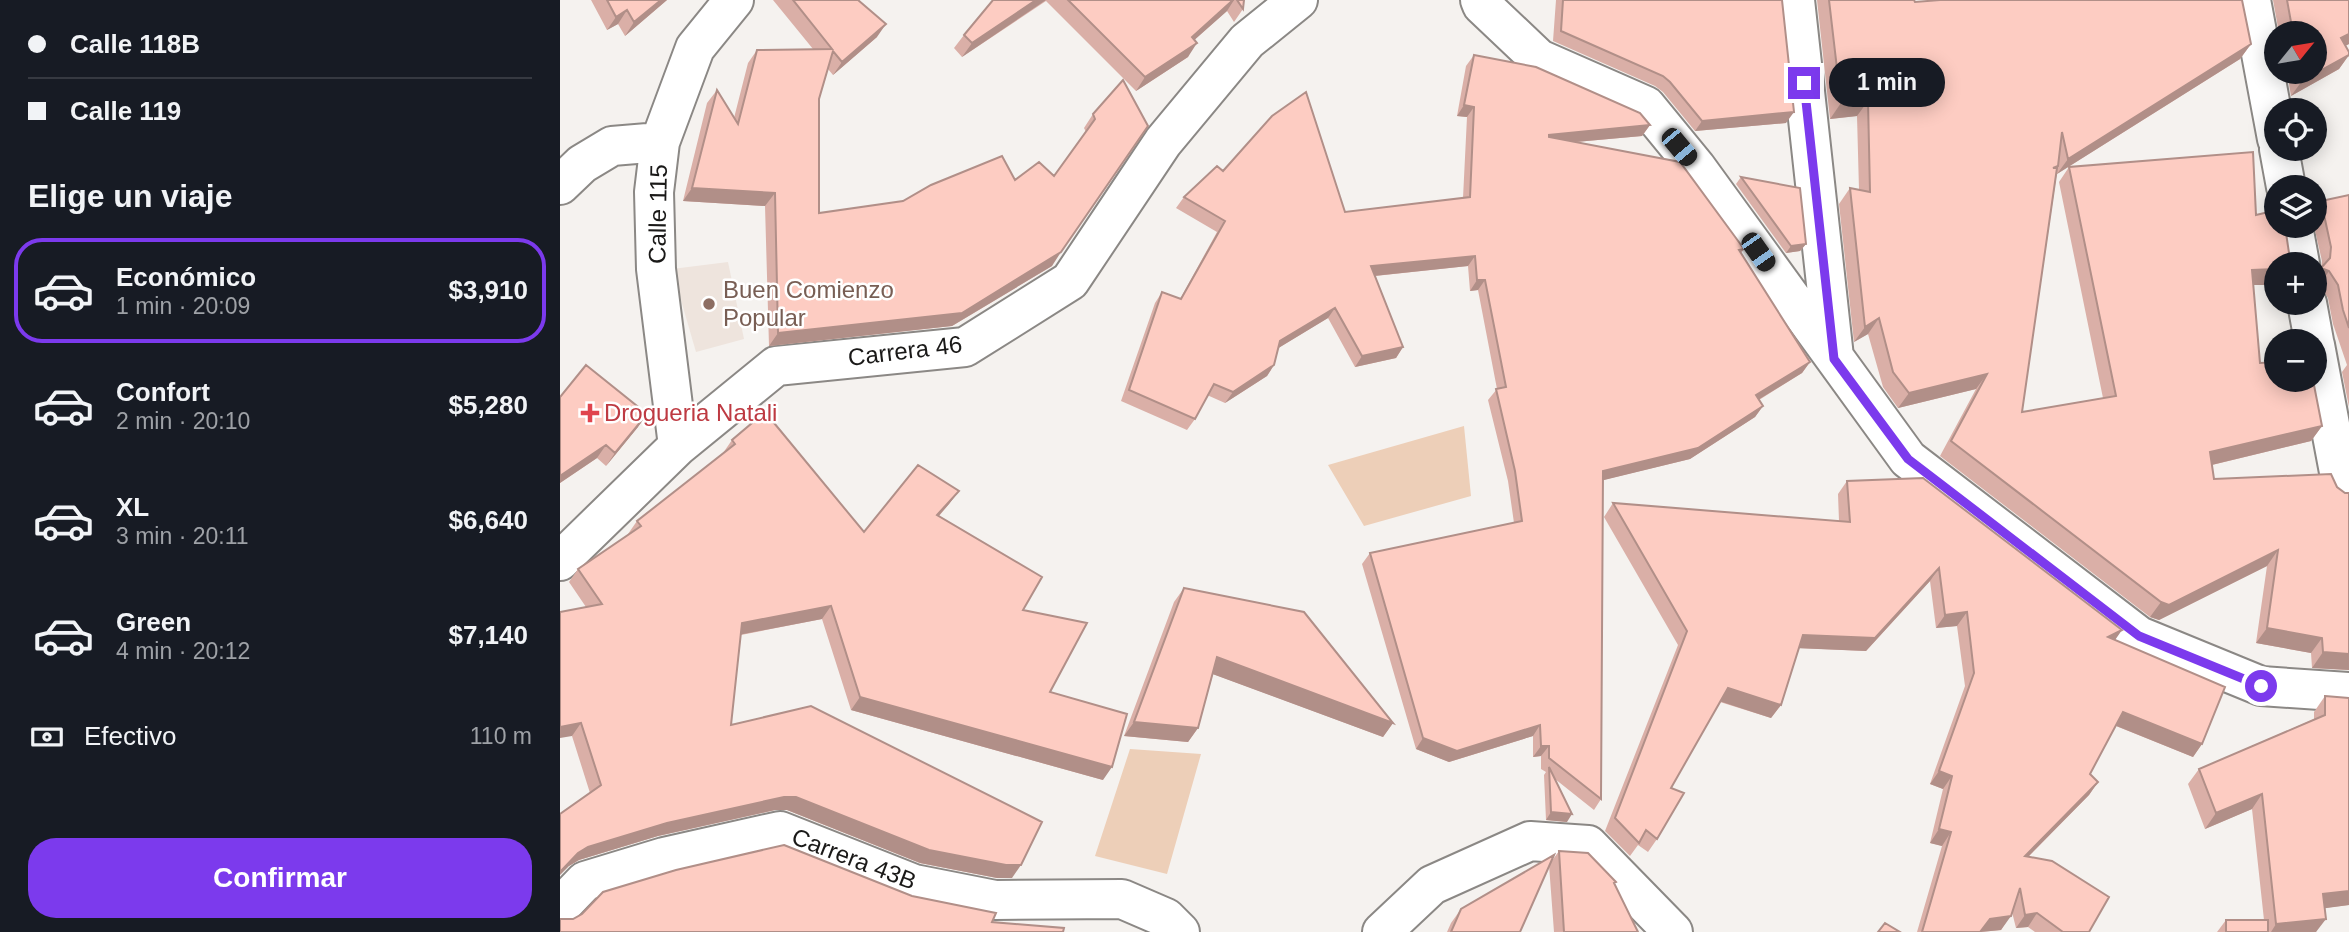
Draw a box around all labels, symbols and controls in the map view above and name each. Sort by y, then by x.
north arrow [2264,21,2328,84]
map controls [2264,21,2327,392]
text: Calle 118B [70,29,200,59]
callout: 1 min [1828,58,1944,108]
route end [1788,67,1820,99]
text: 1 min [1857,69,1917,95]
text: Calle 119 [70,96,181,126]
button: locate [2264,98,2327,161]
car [1658,124,1701,170]
street label: Calle 115 [643,164,672,264]
button: layers [2264,175,2327,238]
text: Elige un viaje [28,178,233,214]
car [1738,229,1779,275]
button: + [2264,252,2327,315]
icon: car [32,259,95,322]
text: Económico [116,262,256,292]
text: $3,910 [448,275,528,305]
place label: Buen Comienzo Popular [723,276,894,331]
text: 1 min · 20:09 [116,293,250,319]
marker: Buen Comienzo Popular [701,296,717,312]
button: − [2264,329,2327,392]
street label: Carrera 46 [846,330,964,371]
icon: car [32,374,95,437]
text: Confort [116,377,210,407]
text: $5,280 [448,390,528,420]
place label: Drogueria Natali [604,399,777,426]
marker: Drogueria Natali [582,405,598,421]
text: 2 min · 20:10 [116,408,250,434]
icon: car [32,489,95,552]
text: XL [116,492,149,522]
text: $6,640 [448,505,528,535]
text: 3 min · 20:11 [116,523,249,549]
icon: car [32,604,95,667]
text: Green [116,607,191,637]
text: $7,140 [448,620,528,650]
text: 4 min · 20:12 [116,638,250,664]
route start [2245,670,2277,702]
icon: cash [28,718,66,756]
text: Efectivo [84,721,177,751]
text: 110 m [470,723,532,749]
street label: Carrera 43B [788,823,920,895]
button: Confirmar [28,838,532,918]

